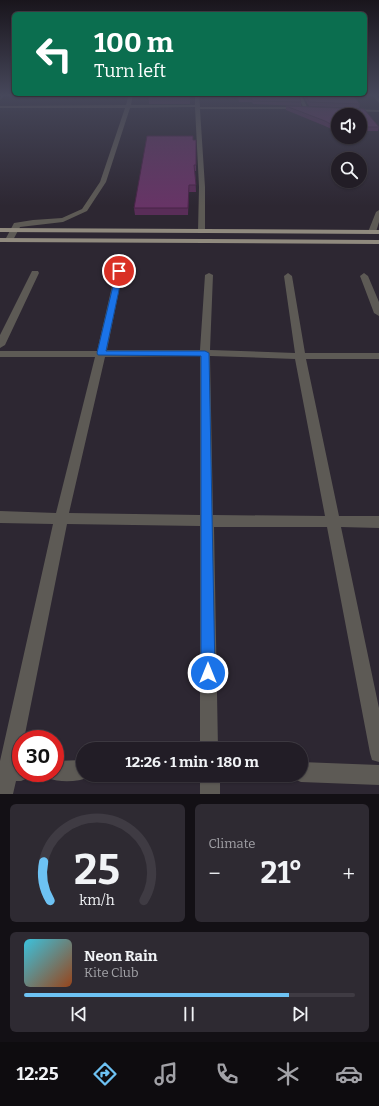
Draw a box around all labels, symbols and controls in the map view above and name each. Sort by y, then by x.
text: 100 m [94,26,173,59]
icon: left [28,28,80,80]
text: Turn left [94,60,166,82]
map controls [331,108,367,188]
button: sound [331,108,367,144]
button: search [331,152,367,188]
pin [102,254,136,288]
icon: arrive [108,260,130,282]
position arrow [187,652,229,694]
speed limit sign: 30 [12,730,64,782]
text: 12:26 · 1 min · 180 m [125,753,259,771]
text: Climate [209,836,255,851]
text: 25 [74,845,120,895]
text: 21° [261,855,302,891]
text: − [209,860,221,887]
text: + [342,860,355,887]
text: km/h [80,892,115,909]
text: Neon Rain [84,947,157,965]
text: Kite Club [84,965,138,980]
icon: previous [68,1003,90,1025]
icon: pause [178,1003,200,1025]
icon: next [289,1003,311,1025]
icon: directions [91,1060,119,1088]
icon: music [152,1060,180,1088]
icon: phone [213,1060,241,1088]
icon: climate [274,1060,302,1088]
icon: car [335,1060,363,1088]
text: 12:25 [16,1063,59,1085]

